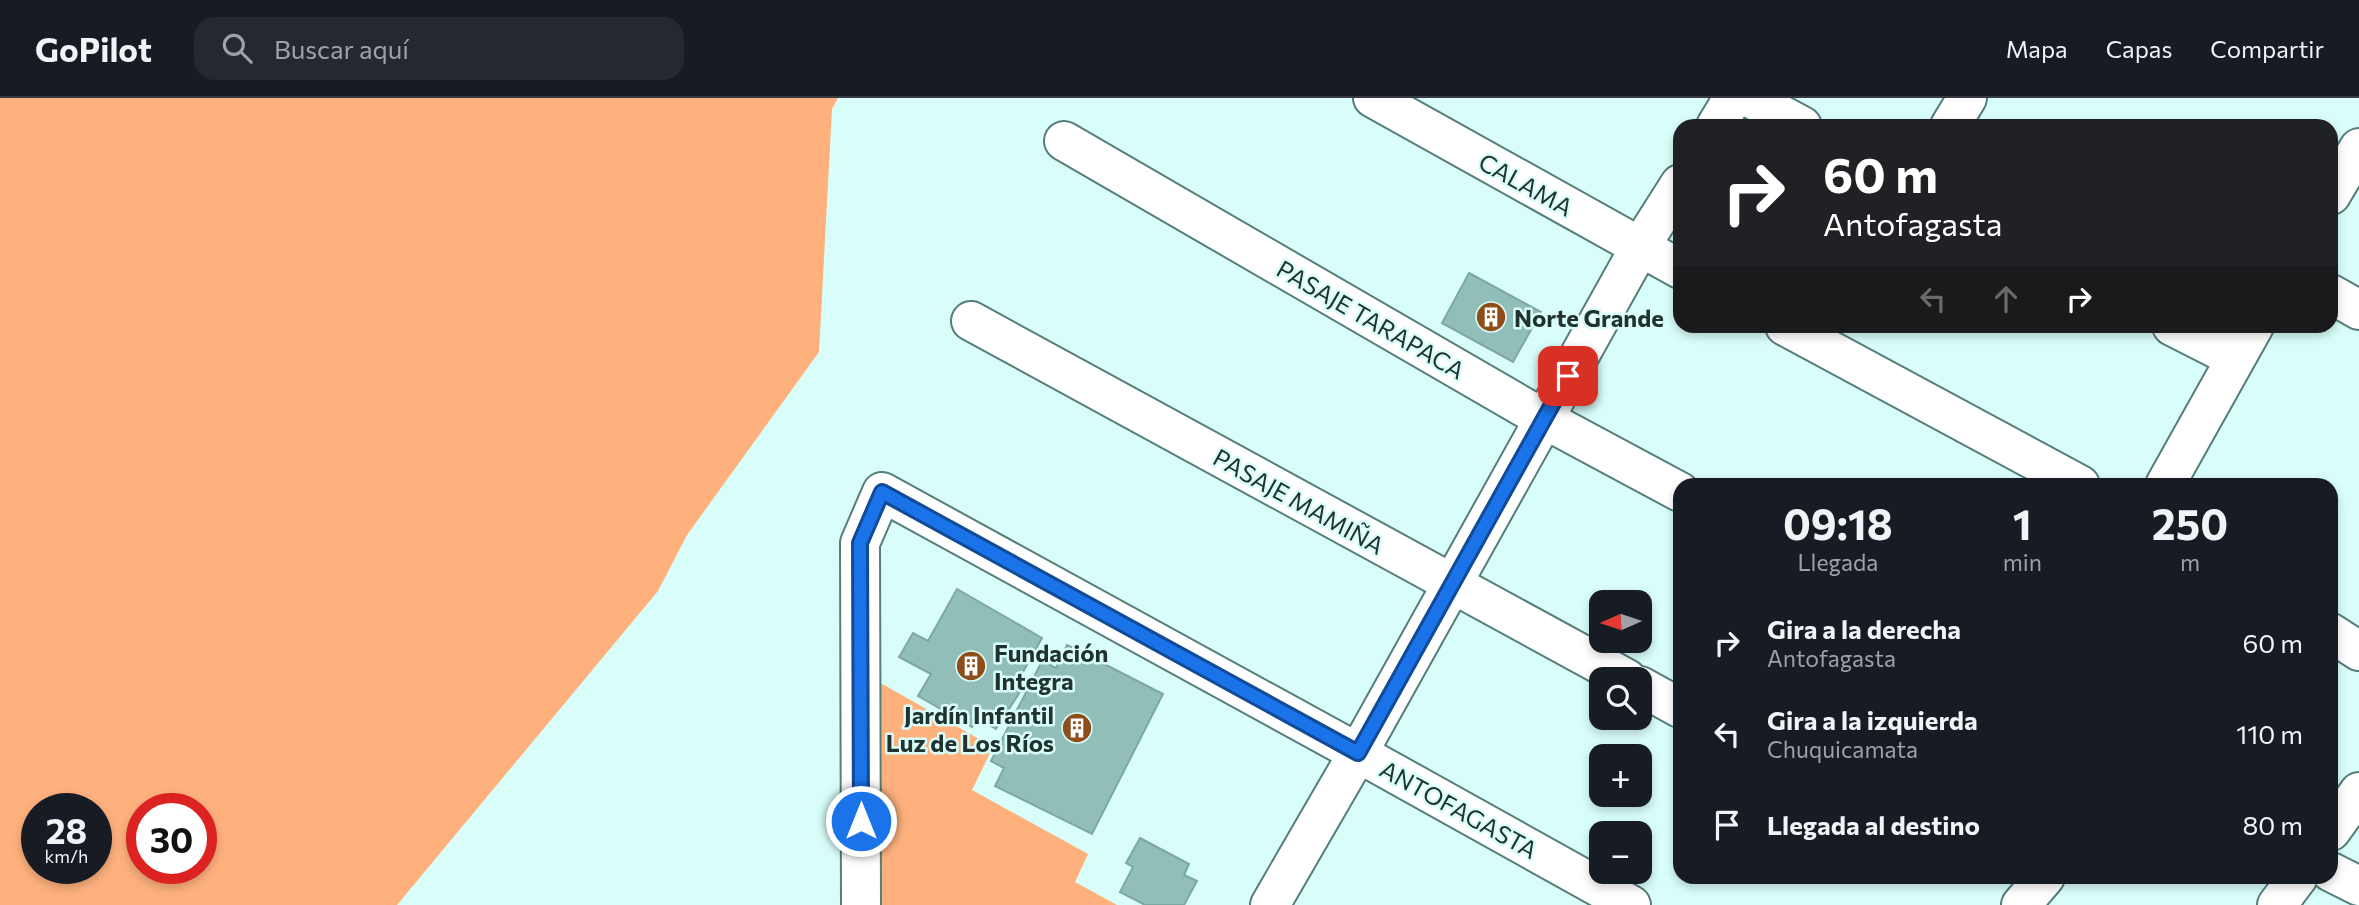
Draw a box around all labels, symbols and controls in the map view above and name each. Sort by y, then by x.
search box [194,17,684,80]
text: GoPilot [35,28,152,69]
icon: search [218,29,256,67]
text: Buscar aquí [274,33,409,64]
text: Mapa [2006,34,2068,63]
text: Capas [2106,34,2172,63]
text: Compartir [2210,34,2324,63]
text: 60 m [1823,143,1938,203]
street label: CALAMA [1474,146,1578,222]
icon: right [1708,147,1799,238]
text: Antofagasta [1823,203,2002,243]
street label: PASAJE TARAPACA [1272,253,1470,385]
icon: left [1914,280,1952,318]
icon: ahead [1987,280,2025,318]
icon: right [2060,280,2098,318]
building icon: Norte Grande [1474,300,1508,334]
place label: Norte Grande [1514,303,1664,332]
pin [1538,346,1598,406]
icon: arrive [1549,357,1587,395]
street label: PASAJE MAMIÑA [1209,442,1389,560]
text: 09:18 [1783,497,1893,549]
text: 1 [2013,497,2032,549]
text: 250 [2152,497,2228,549]
text: Llegada [1797,548,1878,576]
text: min [2003,548,2042,576]
text: m [2180,548,2200,576]
north arrow [1589,590,1652,653]
map controls [1589,590,1652,884]
text: Gira a la derecha [1767,613,1961,644]
icon: right [1708,624,1746,662]
text: 60 m [2243,627,2303,658]
place label: Fundación Integra [994,638,1108,695]
text: Antofagasta [1767,644,1896,672]
building icon: Fundación Integra [954,649,988,683]
button: search [1589,667,1652,730]
place label: Jardín Infantil Luz de Los Ríos [886,700,1054,757]
text: Gira a la izquierda [1767,704,1978,735]
building icon: Jardín Infantil Luz de Los Ríos [1060,711,1094,745]
icon: left [1708,715,1746,753]
text: 110 m [2236,718,2303,749]
text: Chuquicamata [1767,735,1918,763]
button: + [1589,744,1652,807]
street label: ANTOFAGASTA [1375,754,1543,864]
position arrow [824,784,898,858]
speed limit sign: 30 [126,793,217,884]
icon: arrive [1708,806,1746,844]
text: 28 [46,808,87,851]
text: Llegada al destino [1767,809,1980,840]
text: 80 m [2243,809,2303,840]
button: − [1589,821,1652,884]
text: km/h [45,845,88,867]

